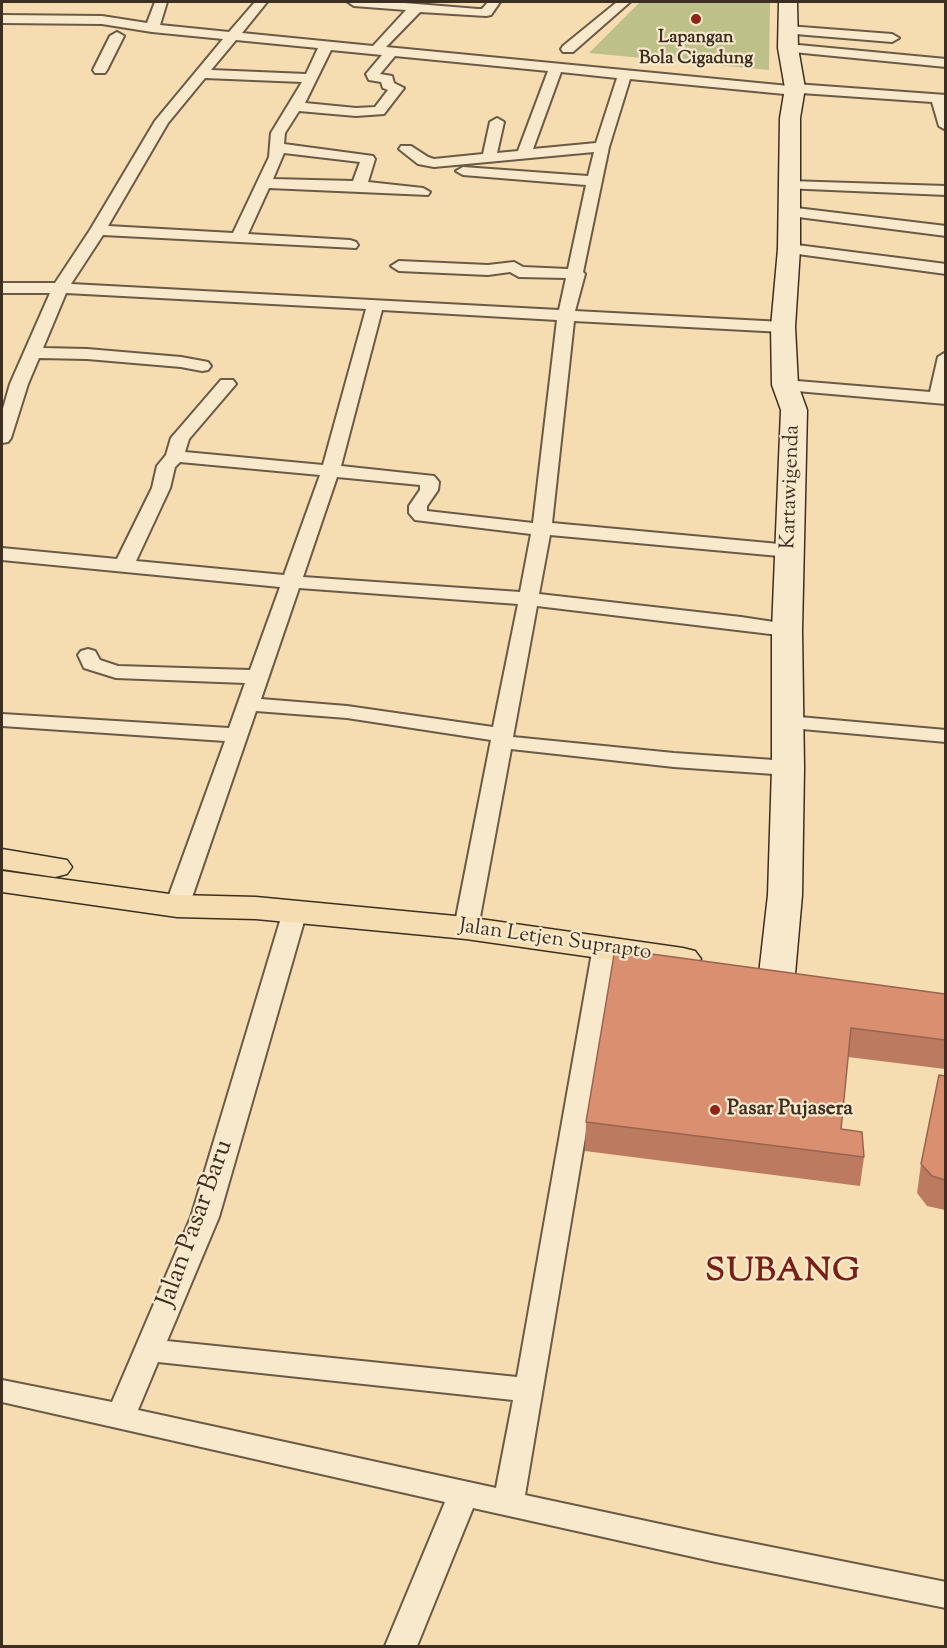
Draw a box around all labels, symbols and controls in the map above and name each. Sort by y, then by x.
marker: Lapangan Bola Cigadung [689,12,703,26]
place label: Lapangan Bola Cigadung [639,28,753,70]
street label: Kartawigenda [777,424,807,550]
street label: Jalan Letjen Suprapto [457,915,653,967]
place label: Pasar Pujasera [727,1097,853,1123]
marker: Pasar Pujasera [708,1103,722,1117]
street label: Jalan Pasar Baru [152,1136,242,1312]
district label: SUBANG [705,1254,861,1294]

